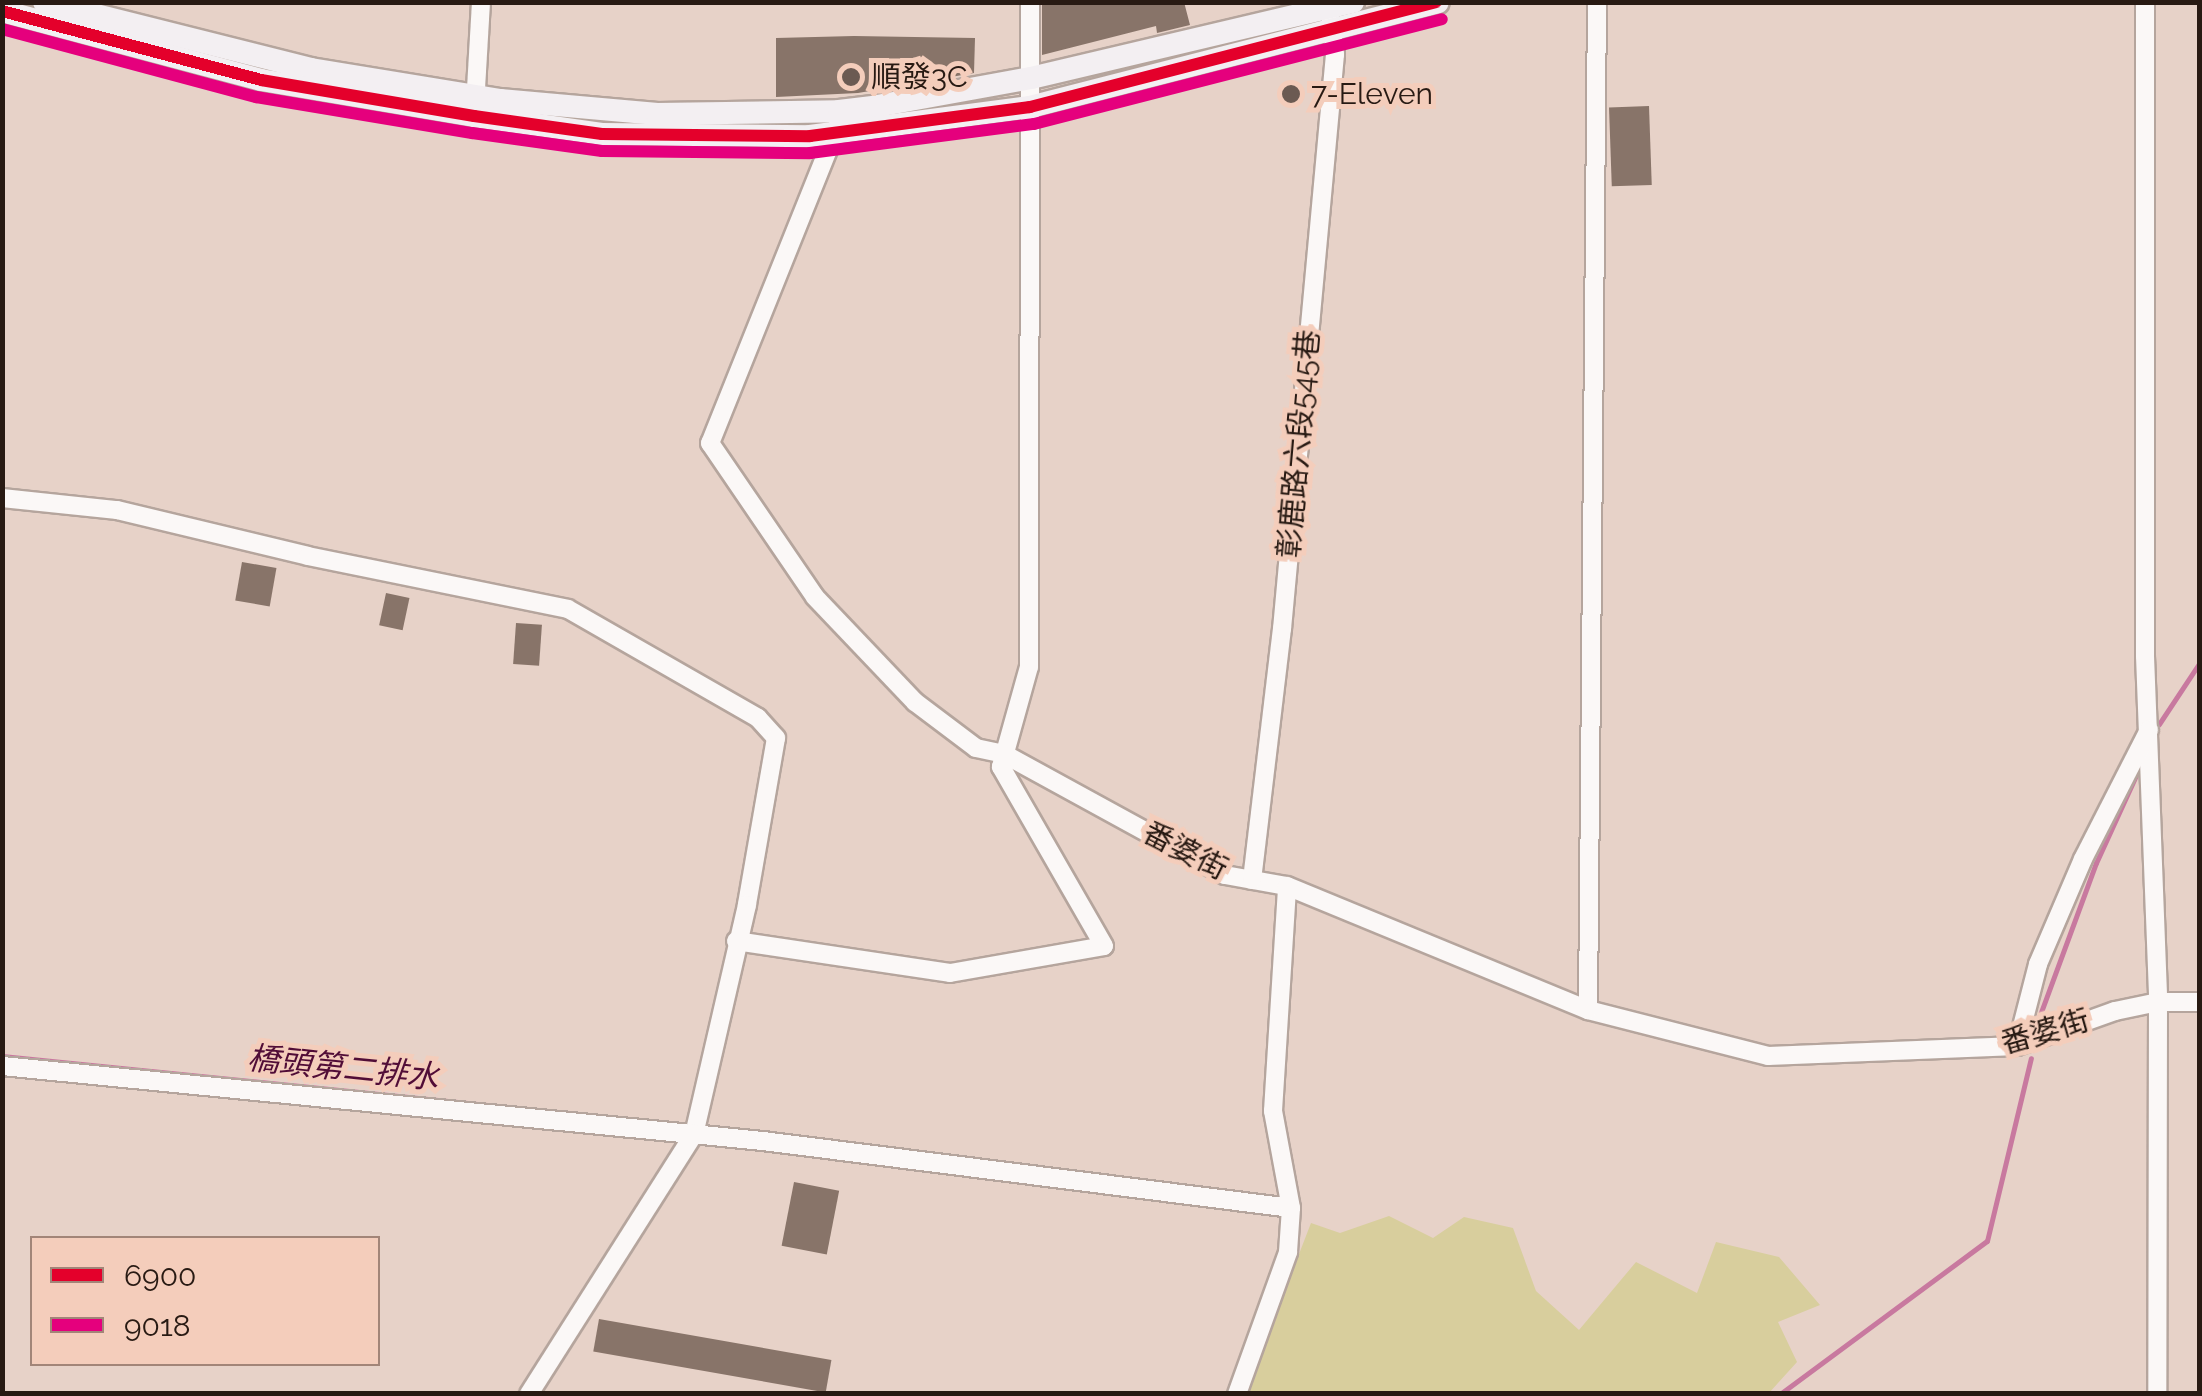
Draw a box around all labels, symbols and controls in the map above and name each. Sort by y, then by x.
place label: 順發3C [871,59,968,95]
marker: 順發3C [840,66,862,88]
place label: 7-Eleven [1311,76,1433,112]
marker: 7-Eleven [1280,83,1302,105]
street label: 彰鹿路六段545巷 [1271,328,1327,560]
street label: 番婆街 [1137,815,1233,887]
street label: 番婆街 [1997,1002,2093,1062]
water label: 橋頭第二排水 [246,1039,440,1097]
legend [30,1236,380,1366]
text: 6900 [124,1258,196,1293]
text: 9018 [124,1308,191,1343]

